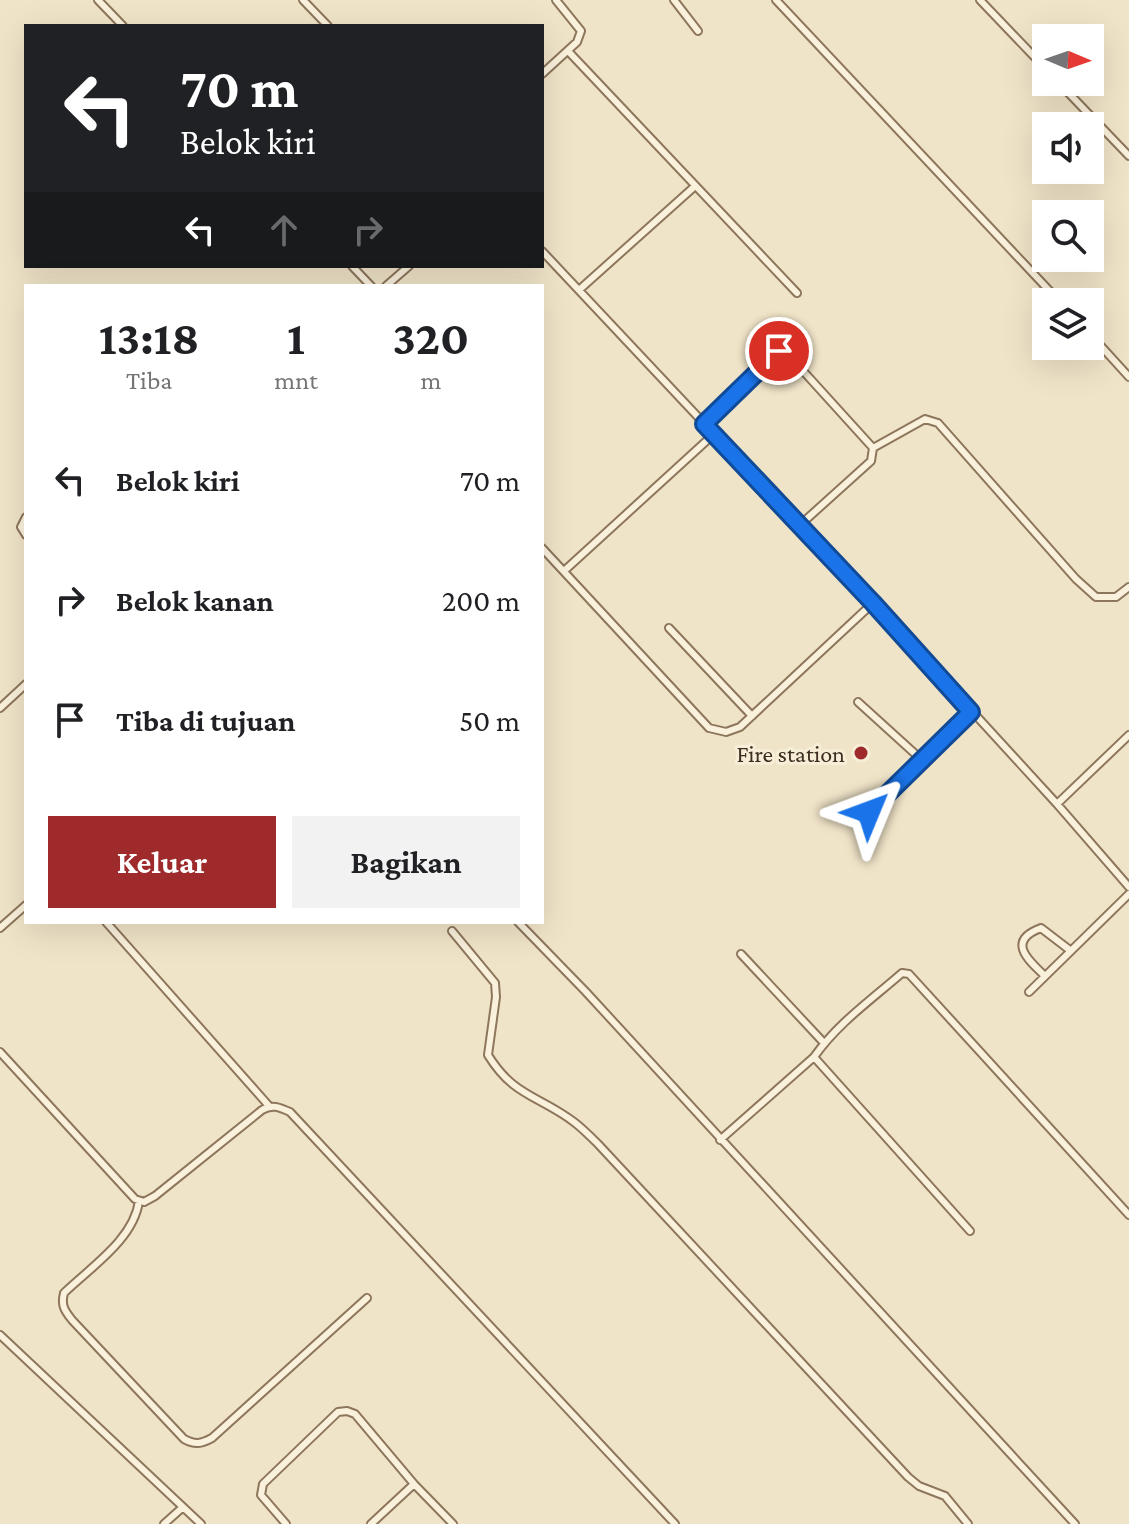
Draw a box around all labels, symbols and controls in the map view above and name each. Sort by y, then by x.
north arrow [1032,24,1104,96]
map controls [1032,24,1104,360]
icon: left [48,56,152,160]
text: 70 m [180,57,299,119]
button: sound [1032,112,1104,184]
text: Belok kiri [180,122,316,162]
button: search [1032,200,1104,272]
icon: left [178,208,222,252]
icon: ahead [262,208,306,252]
icon: right [346,208,390,252]
button: layers [1032,288,1104,360]
text: 13:18 [99,311,199,364]
text: 1 [287,311,305,364]
text: 320 [393,311,469,364]
pin [745,317,813,385]
icon: arrive [757,329,801,373]
text: Tiba [126,366,172,395]
text: mnt [274,366,318,395]
text: m [420,366,441,395]
icon: left [48,458,92,502]
text: Belok kiri [116,464,240,497]
text: 70 m [460,464,520,497]
icon: right [48,578,92,622]
text: Belok kanan [116,584,274,617]
text: 200 m [442,584,520,617]
icon: arrive [48,698,92,742]
text: Tiba di tujuan [116,704,295,737]
text: 50 m [459,704,520,737]
place label: Fire station [737,740,845,767]
marker: Fire station [852,744,870,762]
position arrow [827,770,911,854]
button: Keluar [48,816,276,908]
button: Bagikan [292,816,520,908]

